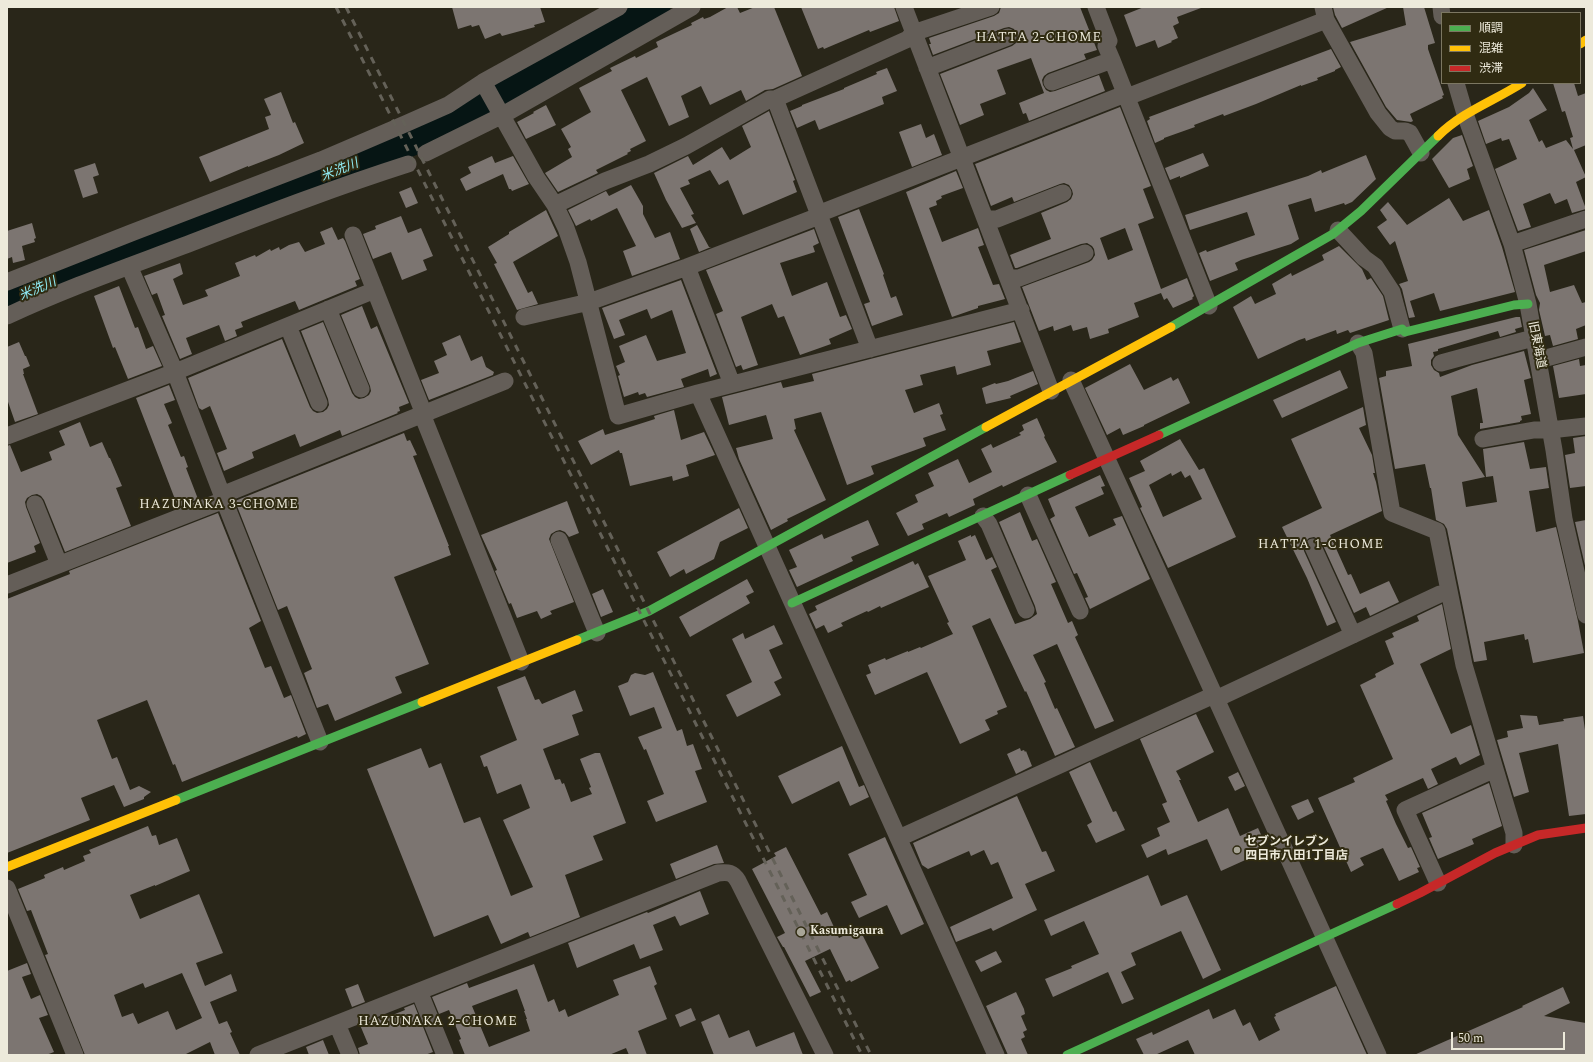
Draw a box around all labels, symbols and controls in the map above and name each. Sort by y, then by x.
legend [1441,12,1581,84]
text: 順調 [1479,19,1503,38]
district label: HATTA 2-CHOME [976,30,1102,46]
text: 混雑 [1479,39,1503,58]
text: 渋滞 [1479,59,1503,78]
water label: 米洗川 [319,156,361,186]
water label: 米洗川 [17,275,59,305]
street label: 旧東海道 [1524,320,1548,370]
district label: HAZUNAKA 3-CHOME [139,497,299,513]
district label: HATTA 1-CHOME [1258,537,1384,553]
place label: セブンイレブン 四日市八田1丁目店 [1245,836,1348,864]
marker: セブンイレブン 四日市八田1丁目店 [1232,845,1242,855]
place label: Kasumigaura [810,925,883,939]
marker: Kasumigaura [795,926,807,938]
district label: HAZUNAKA 2-CHOME [358,1014,518,1030]
scale bar [1453,1024,1567,1050]
text: 50 m [1458,1029,1483,1048]

